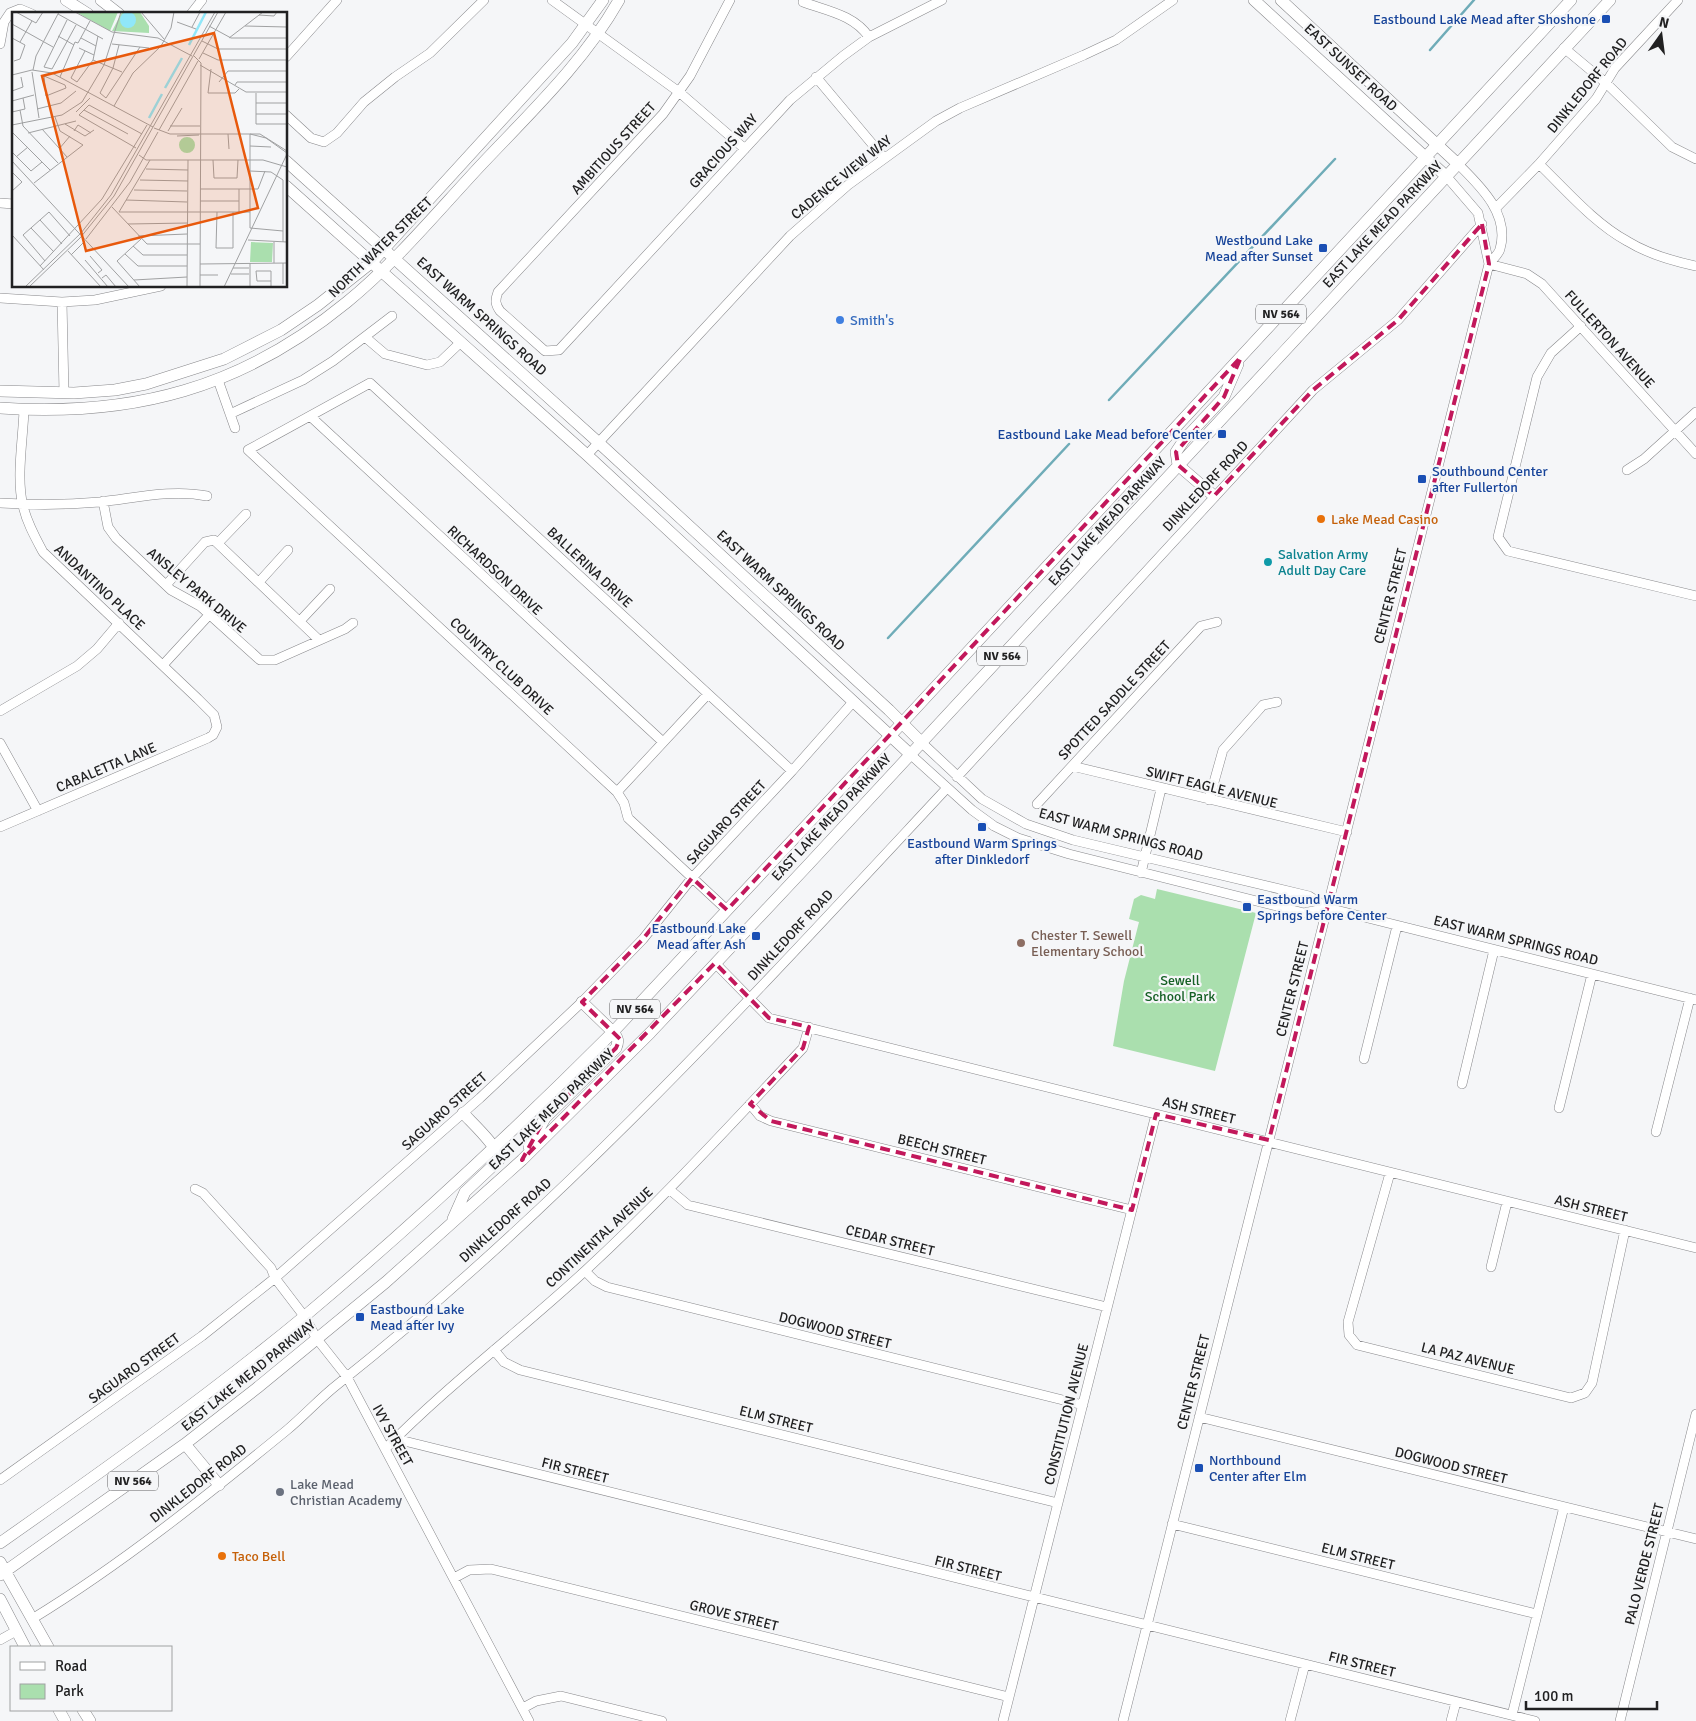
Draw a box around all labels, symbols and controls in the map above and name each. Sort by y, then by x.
north arrow [1636,10,1686,60]
place label: Eastbound Lake Mead after Shoshone [1373,11,1596,28]
inset map [12,12,288,288]
marker: Eastbound Lake Mead after Shoshone [1600,13,1612,25]
text: N [1657,13,1671,32]
street label: EAST SUNSET ROAD [1301,20,1401,115]
street label: DINKLEDORF ROAD [1544,34,1631,137]
street label: AMBITIOUS STREET [567,99,659,198]
street label: GRACIOUS WAY [686,111,761,192]
street label: CADENCE VIEW WAY [788,132,895,223]
street label: EAST LAKE MEAD PARKWAY [1319,157,1446,291]
street label: NORTH WATER STREET [325,193,436,301]
place label: Westbound Lake Mead after Sunset [1205,232,1313,265]
marker: Westbound Lake Mead after Sunset [1317,242,1329,254]
street label: EAST WARM SPRINGS ROAD [413,253,550,379]
street label: FULLERTON AVENUE [1561,287,1658,392]
road number: NV 564 [1256,304,1306,324]
place label: Smith's [850,312,894,329]
marker: Smith's [834,314,846,326]
place label: Eastbound Lake Mead before Center [998,426,1213,443]
marker: Eastbound Lake Mead before Center [1216,428,1228,440]
street label: DINKLEDORF ROAD [1159,437,1252,535]
street label: EAST LAKE MEAD PARKWAY [1045,453,1170,589]
place label: Southbound Center after Fullerton [1432,463,1548,496]
marker: Southbound Center after Fullerton [1416,473,1428,485]
place label: Lake Mead Casino [1331,511,1438,528]
marker: Lake Mead Casino [1315,513,1327,525]
street label: RICHARDSON DRIVE [444,522,546,619]
street label: BALLERINA DRIVE [543,523,636,611]
street label: EAST WARM SPRINGS ROAD [713,526,848,654]
street label: ANDANTINO PLACE [51,541,149,634]
street label: ANSLEY PARK DRIVE [144,544,250,637]
place label: Salvation Army Adult Day Care [1278,546,1369,579]
street label: CENTER STREET [1370,547,1411,646]
marker: Salvation Army Adult Day Care [1262,556,1274,568]
street label: COUNTRY CLUB DRIVE [446,614,557,719]
street label: SPOTTED SADDLE STREET [1055,637,1174,764]
road number: NV 564 [977,646,1027,666]
street label: CABALETTA LANE [53,739,159,796]
street label: EAST LAKE MEAD PARKWAY [768,750,895,884]
street label: SWIFT EAGLE AVENUE [1144,763,1279,812]
street label: SAGUARO STREET [683,777,770,868]
street label: EAST WARM SPRINGS ROAD [1037,804,1205,865]
marker: Eastbound Warm Springs after Dinkledorf [976,821,988,833]
place label: Eastbound Warm Springs after Dinkledorf [907,835,1057,868]
street label: DINKLEDORF ROAD [744,886,837,984]
place label: Eastbound Warm Springs before Center [1257,891,1388,924]
marker: Eastbound Warm Springs before Center [1241,901,1253,913]
street label: EAST WARM SPRINGS ROAD [1432,912,1600,969]
place label: Eastbound Lake Mead after Ash [652,920,746,953]
place label: Chester T. Sewell Elementary School [1031,927,1144,960]
marker: Eastbound Lake Mead after Ash [750,930,762,942]
marker: Chester T. Sewell Elementary School [1015,937,1027,949]
street label: CENTER STREET [1272,940,1313,1039]
park label: Sewell School Park [1145,972,1215,1005]
road number: NV 564 [610,1000,660,1019]
street label: EAST LAKE MEAD PARKWAY [485,1045,618,1174]
street label: SAGUARO STREET [398,1069,491,1154]
street label: ASH STREET [1161,1093,1237,1128]
street label: BEECH STREET [896,1130,988,1169]
street label: DINKLEDORF ROAD [456,1175,555,1266]
street label: CONTINENTAL AVENUE [542,1183,657,1291]
street label: ASH STREET [1553,1191,1629,1226]
street label: CEDAR STREET [844,1221,936,1260]
place label: Eastbound Lake Mead after Ivy [370,1301,464,1334]
street label: DOGWOOD STREET [777,1308,893,1353]
marker: Eastbound Lake Mead after Ivy [354,1311,366,1323]
street label: EAST LAKE MEAD PARKWAY [178,1316,319,1435]
street label: SAGUARO STREET [85,1330,183,1407]
street label: CENTER STREET [1173,1333,1214,1432]
street label: LA PAZ AVENUE [1419,1339,1517,1378]
street label: CONSTITUTION AVENUE [1041,1342,1092,1487]
street label: IVY STREET [369,1402,416,1469]
street label: ELM STREET [737,1402,814,1437]
street label: DINKLEDORF ROAD [147,1440,250,1526]
street label: DOGWOOD STREET [1393,1443,1509,1488]
place label: Northbound Center after Elm [1209,1452,1307,1485]
street label: FIR STREET [540,1454,610,1487]
marker: Northbound Center after Elm [1193,1462,1205,1474]
road number: NV 564 [108,1472,158,1490]
place label: Lake Mead Christian Academy [290,1476,402,1509]
marker: Lake Mead Christian Academy [274,1486,286,1498]
street label: PALO VERDE STREET [1621,1501,1668,1627]
street label: ELM STREET [1319,1539,1396,1574]
place label: Taco Bell [232,1548,285,1565]
marker: Taco Bell [216,1550,228,1562]
street label: FIR STREET [933,1552,1003,1585]
street label: GROVE STREET [688,1596,780,1635]
legend [10,1646,172,1711]
street label: FIR STREET [1327,1648,1397,1681]
text: Road [55,1657,87,1675]
scale bar [1526,1678,1657,1710]
text: Park [55,1682,84,1700]
text: 100 m [1534,1687,1574,1705]

